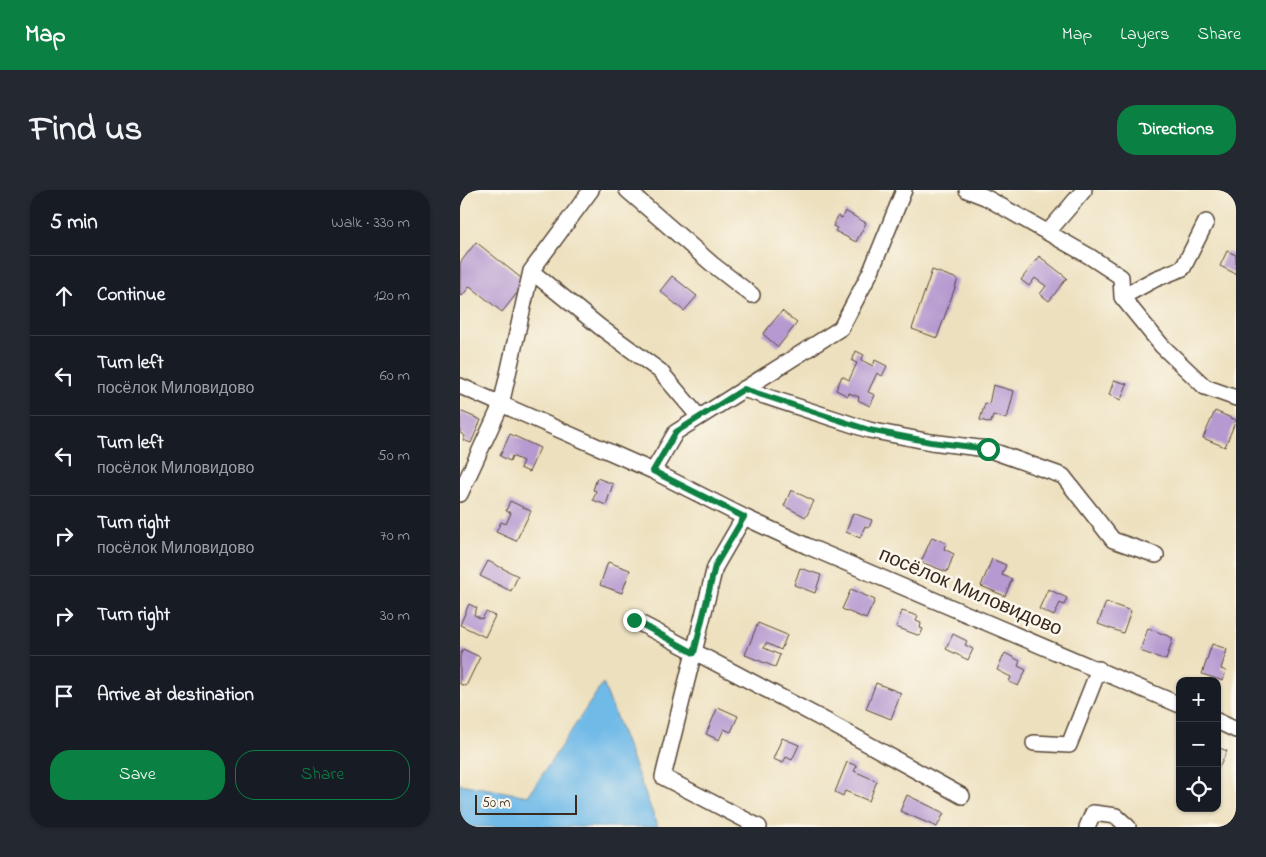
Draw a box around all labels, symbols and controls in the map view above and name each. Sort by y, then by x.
text: Map [25,18,66,53]
text: Map [1062,22,1092,48]
text: Layers [1120,22,1170,48]
text: Share [1198,22,1241,48]
text: Find us [30,105,142,156]
button: Directions [1117,105,1236,155]
text: 5 min [50,208,98,238]
text: Walk · 330 m [331,211,410,235]
icon: ahead [50,282,78,310]
text: Continue [97,282,165,309]
text: 120 m [374,284,410,308]
text: Turn left [97,350,164,377]
icon: left [50,362,78,390]
text: 60 m [380,364,410,388]
text: посёлок Миловидово [97,377,254,401]
text: Turn left [97,430,164,457]
route start [977,438,1000,461]
icon: left [50,442,78,470]
text: 50 m [378,444,410,468]
text: посёлок Миловидово [97,457,254,481]
text: Turn right [97,510,170,537]
icon: right [50,522,78,550]
text: 70 m [380,524,410,548]
text: посёлок Миловидово [97,537,254,561]
street label: посёлок Миловидово [874,541,1066,645]
icon: right [50,602,78,630]
text: Turn right [97,602,170,629]
text: 30 m [380,604,410,628]
route end [623,609,646,632]
map controls [1176,677,1221,812]
button: + [1176,677,1221,722]
icon: arrive [50,682,78,710]
text: Arrive at destination [97,682,254,709]
button: − [1176,722,1221,767]
button: Save [50,750,225,800]
button: Share [235,750,410,800]
button: locate [1176,767,1221,812]
scale bar [475,792,578,815]
text: 50 m [482,793,510,814]

